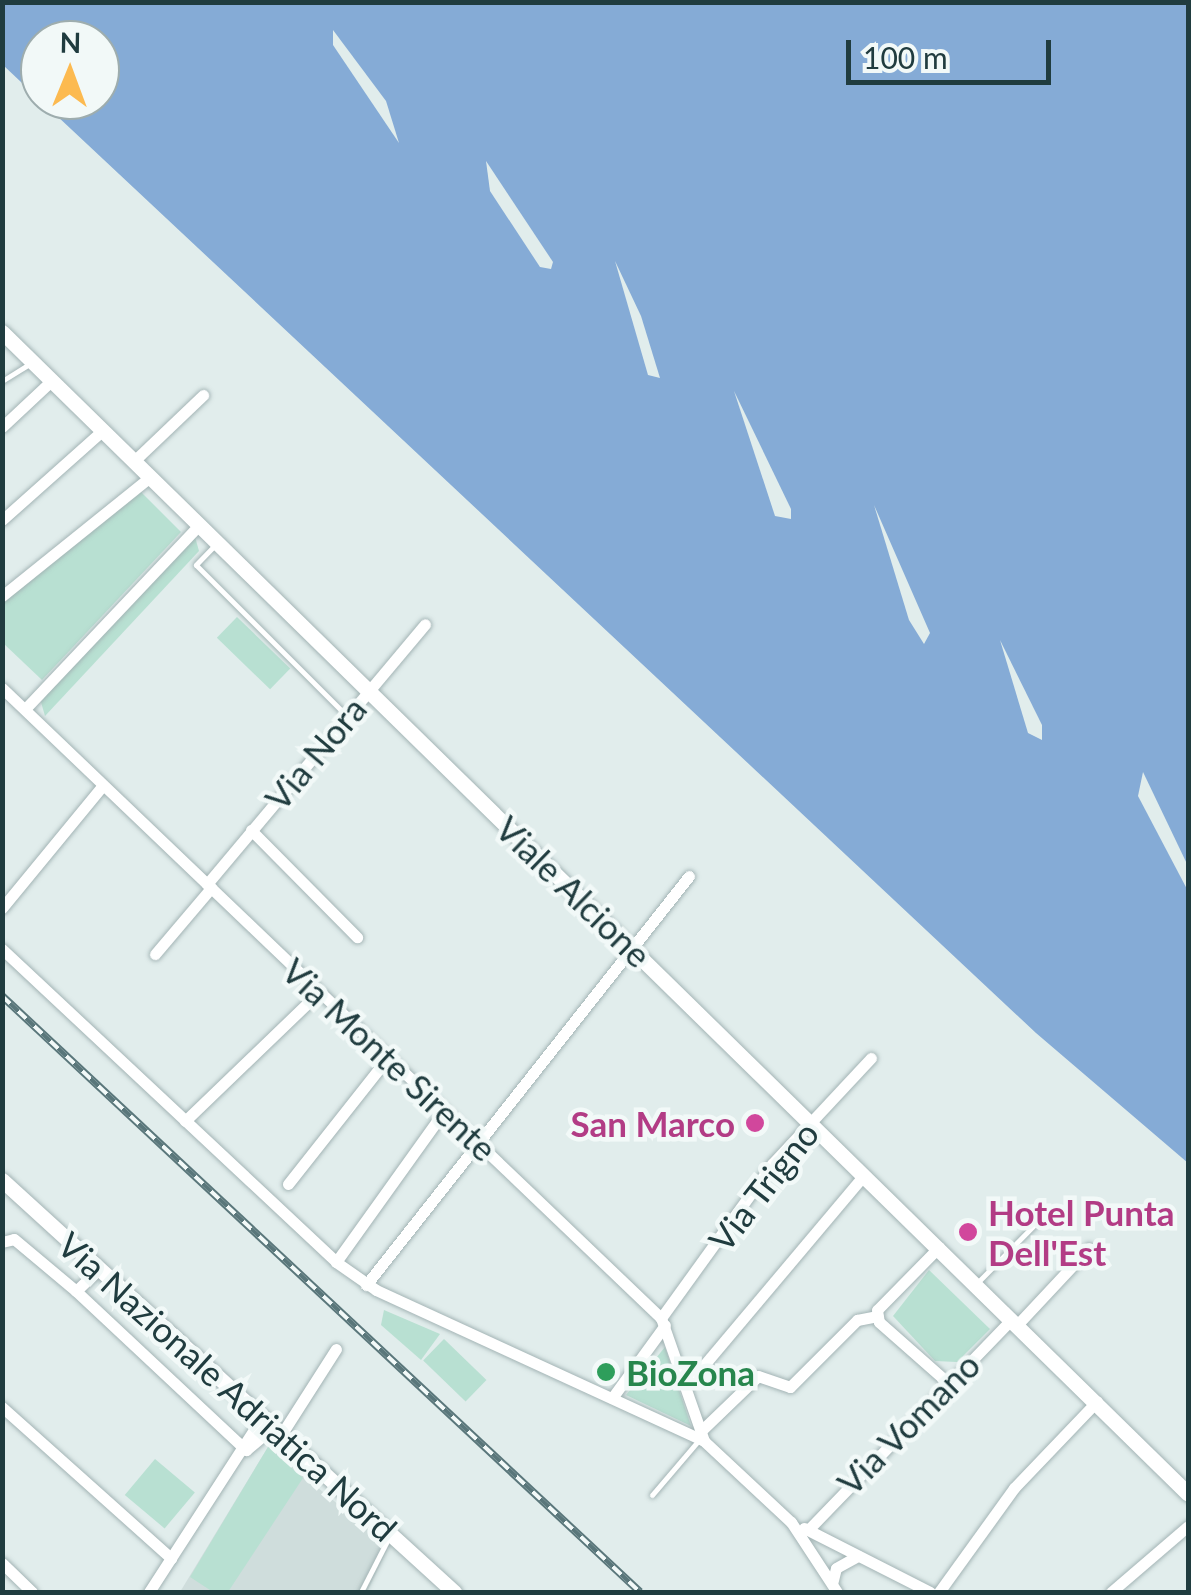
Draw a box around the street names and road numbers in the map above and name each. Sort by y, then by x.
street label: Via Nora [256,688,374,818]
street label: Viale Alcione [487,806,661,976]
street label: Via Monte Sirente [274,949,506,1169]
street label: Via Trigno [699,1112,827,1260]
street label: Via Nazionale Adriatica Nord [50,1222,406,1550]
street label: Via Vomano [828,1343,988,1503]

